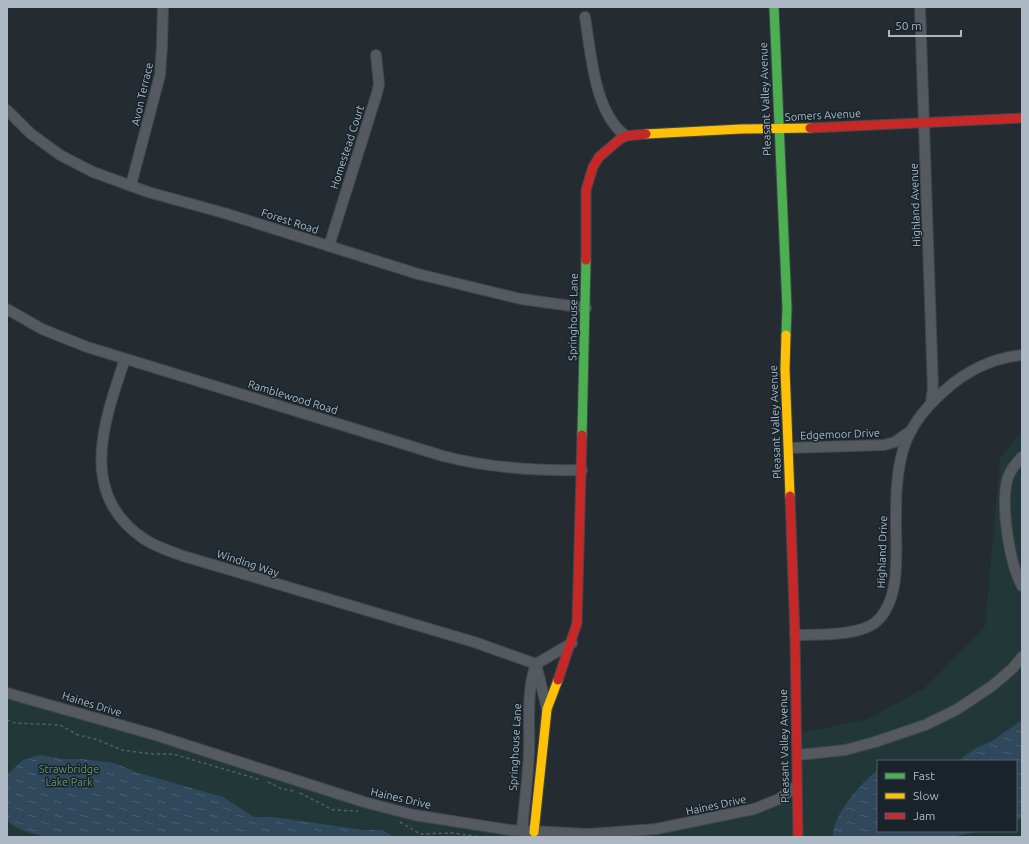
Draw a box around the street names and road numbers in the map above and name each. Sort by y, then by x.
street label: Pleasant Valley Avenue [757,42,773,156]
street label: Avon Terrace [129,61,155,127]
street label: Homestead Court [328,103,366,190]
street label: Somers Avenue [785,107,861,123]
street label: Highland Avenue [908,163,922,247]
street label: Forest Road [260,206,320,236]
street label: Springhouse Lane [566,273,580,361]
street label: Pleasant Valley Avenue [767,365,783,479]
street label: Ramblewood Road [247,378,339,416]
street label: Edgemoor Drive [800,427,880,441]
street label: Highland Drive [875,515,889,589]
street label: Winding Way [215,547,281,579]
street label: Haines Drive [61,689,123,719]
street label: Pleasant Valley Avenue [777,689,791,803]
street label: Springhouse Lane [507,703,523,791]
street label: Haines Drive [370,785,432,811]
street label: Haines Drive [685,793,747,817]

